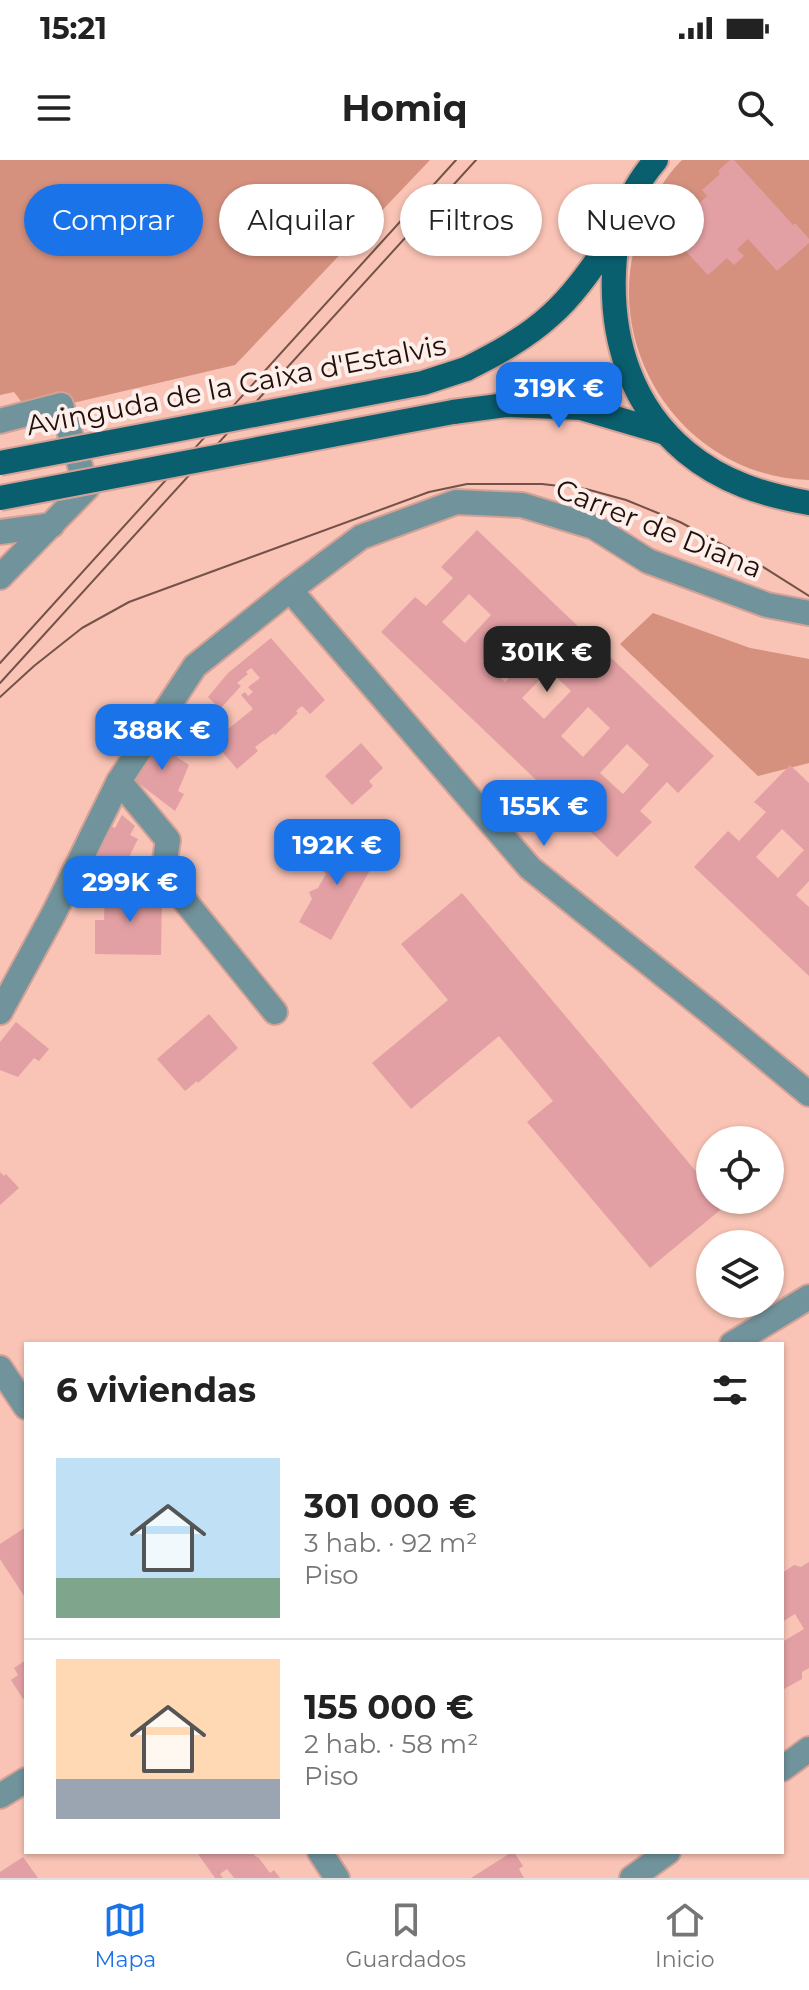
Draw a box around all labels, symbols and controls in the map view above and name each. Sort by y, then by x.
text: 15:21 [40,10,107,47]
icon: menu [32,86,76,130]
text: Homiq [341,86,468,130]
icon: search [733,86,777,130]
chip: Comprar [24,184,203,256]
chip: Alquilar [219,184,384,256]
chip: Filtros [400,184,542,256]
chip: Nuevo [558,184,704,256]
street label: Avinguda de la Caixa d'Estalvis [23,328,449,442]
pin: 319K € [494,362,624,430]
text: 319K € [514,372,604,404]
street label: Carrer de Diana [551,471,767,585]
pin: 301K € [482,626,612,694]
text: 301K € [502,636,592,668]
pin: 388K € [97,704,227,772]
text: 388K € [113,714,211,746]
pin: 155K € [479,780,609,848]
text: 155K € [500,790,588,822]
pin: 192K € [272,819,402,887]
text: 192K € [292,829,382,861]
pin: 299K € [65,856,195,924]
text: 299K € [82,866,178,898]
map controls [696,1126,784,1318]
button: locate [696,1126,784,1214]
button: layers [696,1230,784,1318]
icon: filters [708,1368,752,1412]
text: 6 viviendas [56,1369,256,1411]
text: 301 000 € [304,1485,476,1527]
icon: home [120,1490,216,1586]
text: 3 hab. · 92 m² [304,1527,478,1559]
text: Piso [304,1559,359,1591]
text: 155 000 € [304,1686,474,1728]
icon: home [120,1691,216,1787]
text: 2 hab. · 58 m² [304,1728,478,1760]
text: Piso [304,1760,359,1792]
tab: Mapa [95,1898,156,1973]
tab: Guardados [345,1898,466,1973]
tab: Inicio [655,1898,714,1973]

